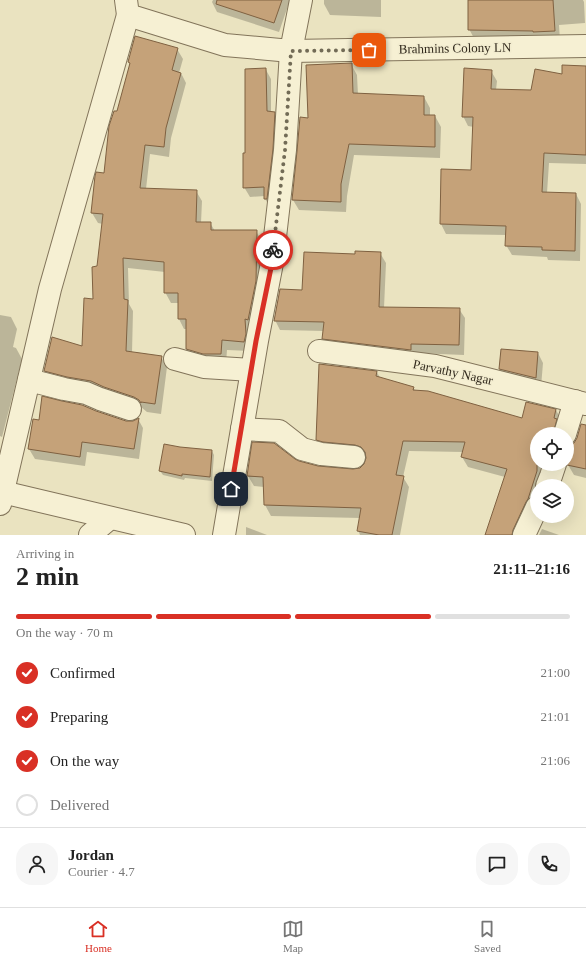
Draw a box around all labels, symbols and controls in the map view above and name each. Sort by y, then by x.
pin [352,33,386,67]
icon: bag [358,39,380,61]
street label: Brahmins Colony LN [399,40,512,56]
courier [253,230,293,270]
icon: bike [262,239,284,261]
street label: Parvathy Nagar [412,356,495,388]
map controls [530,427,574,523]
button: locate [530,427,574,471]
pin [214,472,248,506]
icon: home [220,478,242,500]
button: layers [530,479,574,523]
text: Arriving in [16,546,74,561]
text: 21:11–21:16 [493,561,570,577]
text: 2 min [16,562,79,591]
text: On the way · 70 m [16,625,113,640]
icon: check [16,662,38,684]
text: Confirmed [50,665,115,681]
text: 21:00 [540,665,570,680]
icon: check [16,706,38,728]
text: Preparing [50,709,108,725]
text: 21:01 [540,709,570,724]
icon: check [16,750,38,772]
text: On the way [50,753,119,769]
text: 21:06 [540,753,570,768]
text: Delivered [50,797,109,813]
button: person [16,843,58,885]
button: chat [476,843,518,885]
button: phone [528,843,570,885]
text: Jordan [68,847,114,863]
text: Courier · 4.7 [68,864,135,879]
tab: Home [85,918,112,954]
tab: Map [282,918,304,954]
tab: Saved [474,918,501,954]

